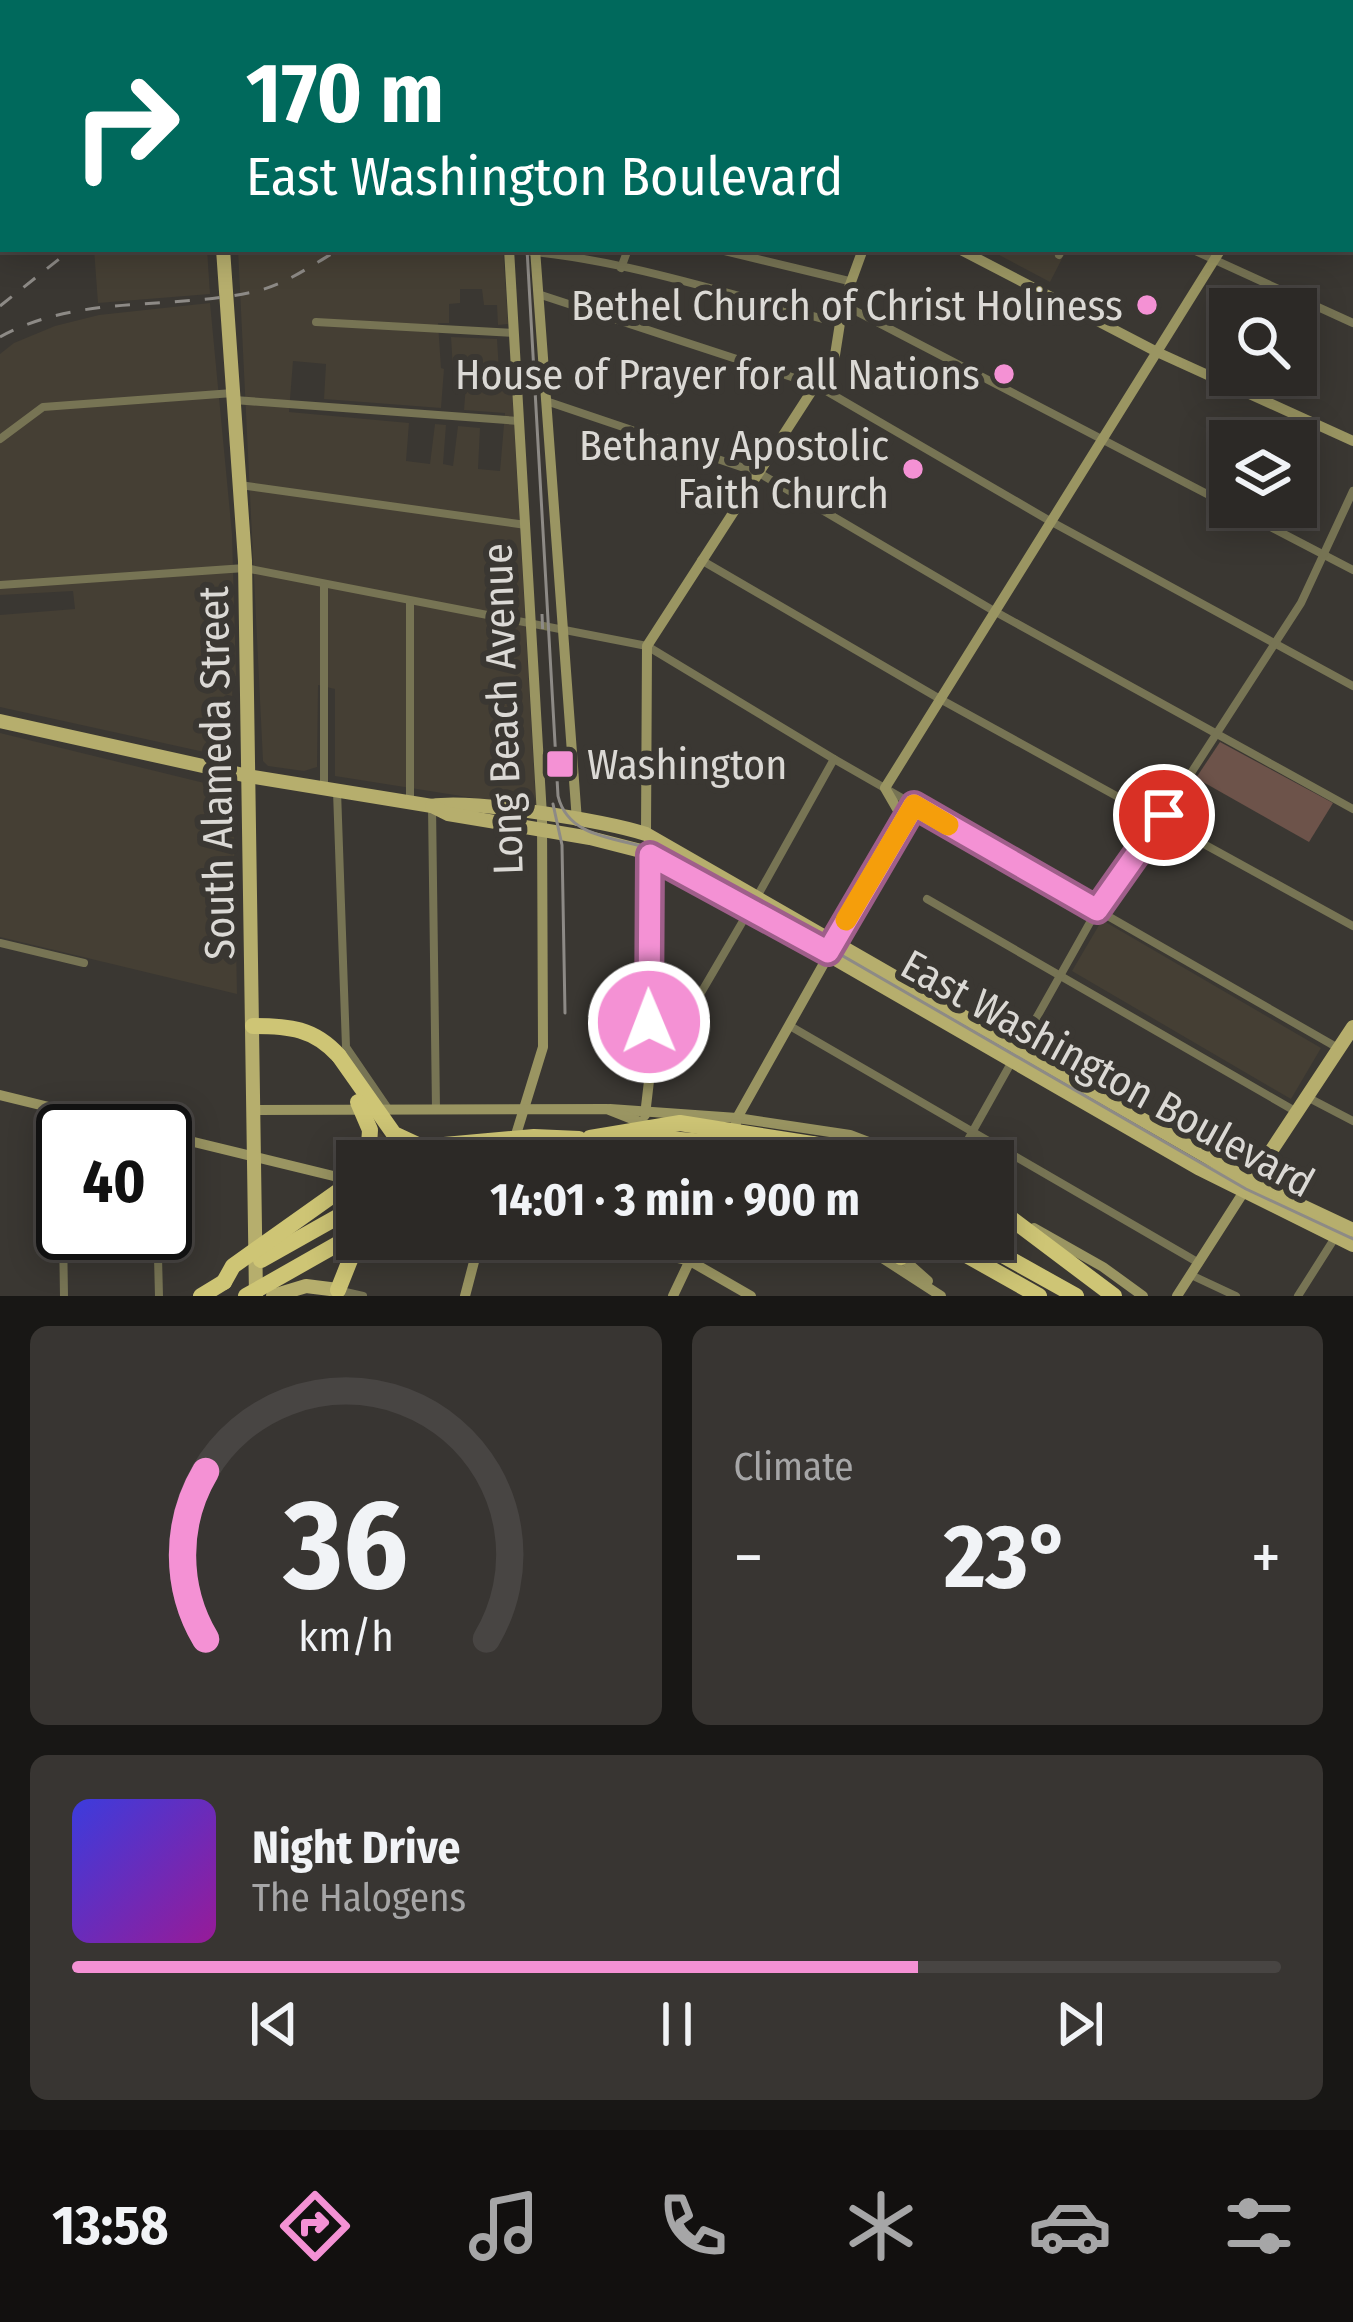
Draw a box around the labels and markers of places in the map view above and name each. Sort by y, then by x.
place label: Bethel Church of Christ Holiness [571,281,1123,331]
marker: Bethel Church of Christ Holiness [1134,292,1160,318]
place label: House of Prayer for all Nations [455,350,980,400]
marker: House of Prayer for all Nations [991,361,1017,387]
place label: Bethany Apostolic Faith Church [579,421,889,519]
marker: Bethany Apostolic Faith Church [900,456,926,482]
place label: Washington [587,740,787,790]
marker: Washington [544,748,576,780]
pin [1113,764,1215,866]

